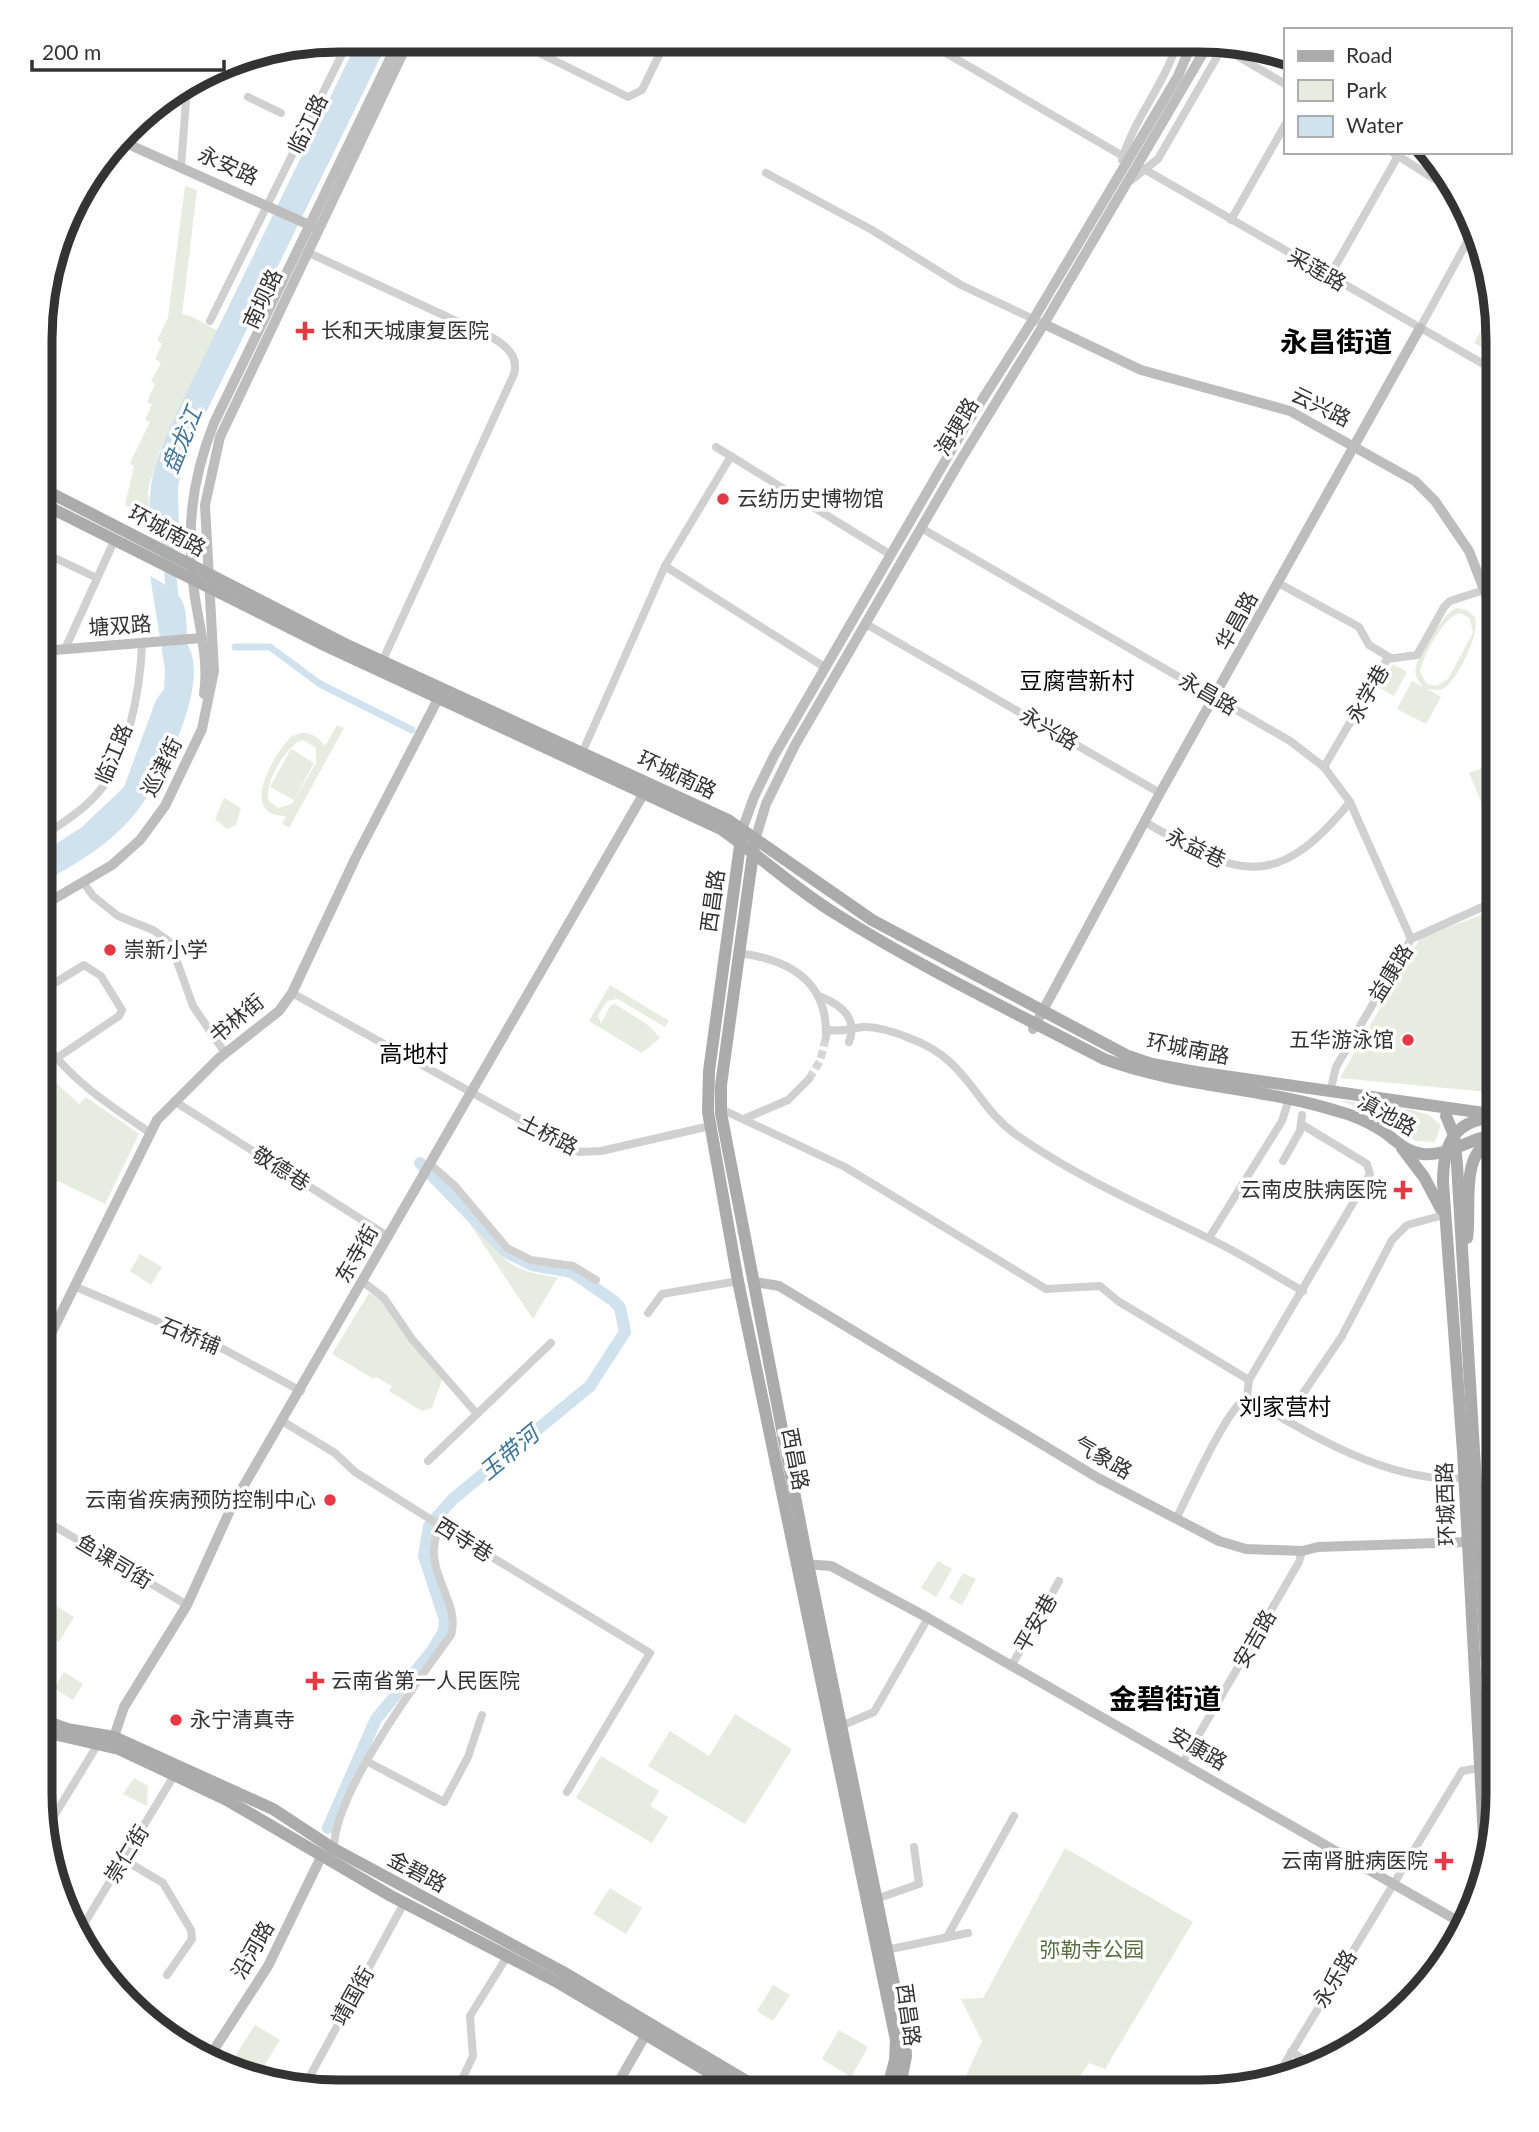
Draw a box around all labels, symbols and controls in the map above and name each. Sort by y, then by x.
scale bar [32,28,224,72]
legend [1284,28,1511,154]
text: 200 m [42,39,101,64]
text: Road [1346,42,1393,67]
text: Park [1346,77,1387,102]
street label: 临江路 [282,90,332,157]
text: Water [1346,112,1403,137]
street label: 永安路 [195,140,262,189]
street label: 采莲路 [1284,242,1351,295]
street label: 南坝路 [237,265,286,332]
place label: 长和天城康复医院 [321,317,489,342]
marker: 长和天城康复医院 [295,321,315,341]
district label: 永昌街道 [1280,324,1392,358]
street label: 云兴路 [1288,381,1355,431]
street label: 海埂路 [929,393,983,460]
water label: 盘龙江 [155,400,208,477]
place label: 云纺历史博物馆 [737,485,884,510]
marker: 云纺历史博物馆 [715,491,731,507]
street label: 环城南路 [125,499,211,560]
street label: 华昌路 [1209,587,1262,654]
street label: 塘双路 [88,610,152,639]
street label: 永学巷 [1340,660,1393,727]
district label: 豆腐营新村 [1020,666,1135,694]
street label: 永昌路 [1175,666,1242,719]
street label: 永兴路 [1016,701,1083,754]
street label: 临江路 [89,720,136,787]
street label: 巡津街 [135,733,186,800]
street label: 环城南路 [634,745,721,803]
street label: 永益巷 [1163,822,1230,872]
street label: 西昌路 [695,868,728,934]
place label: 崇新小学 [124,936,208,961]
street label: 益康路 [1362,939,1417,1006]
marker: 崇新小学 [102,942,118,958]
street label: 书林街 [204,988,268,1048]
place label: 五华游泳馆 [1289,1026,1394,1051]
street label: 环城南路 [1145,1027,1232,1068]
marker: 五华游泳馆 [1400,1032,1416,1048]
district label: 高地村 [380,1039,449,1067]
street label: 滇池路 [1354,1087,1421,1140]
street label: 土桥路 [515,1108,582,1159]
street label: 敬德巷 [248,1140,315,1195]
place label: 云南皮肤病医院 [1240,1176,1387,1201]
marker: 云南皮肤病医院 [1393,1180,1413,1200]
street label: 东寺街 [329,1220,382,1287]
street label: 石桥铺 [157,1311,224,1358]
district label: 刘家营村 [1239,1392,1331,1420]
water label: 玉带河 [473,1417,547,1485]
street label: 西昌路 [778,1425,815,1492]
street label: 气象路 [1070,1430,1137,1483]
street label: 环城西路 [1431,1462,1458,1546]
place label: 云南省疾病预防控制中心 [85,1486,316,1511]
marker: 云南省疾病预防控制中心 [322,1492,338,1508]
street label: 西寺巷 [431,1511,498,1566]
street label: 鱼课司街 [72,1528,157,1593]
street label: 平安巷 [1008,1589,1061,1656]
street label: 安吉路 [1227,1605,1280,1672]
place label: 云南省第一人民医院 [331,1667,520,1692]
marker: 云南省第一人民医院 [305,1671,325,1691]
district label: 金碧街道 [1109,1681,1221,1715]
place label: 永宁清真寺 [190,1706,295,1731]
marker: 永宁清真寺 [168,1712,184,1728]
street label: 安康路 [1165,1721,1232,1774]
street label: 崇仁街 [98,1820,153,1887]
street label: 金碧路 [384,1845,451,1897]
place label: 云南肾脏病医院 [1281,1847,1428,1872]
marker: 云南肾脏病医院 [1434,1851,1454,1871]
street label: 沿河路 [225,1916,278,1983]
park label: 弥勒寺公园 [1040,1936,1145,1961]
street label: 永乐路 [1307,1945,1361,2012]
street label: 靖国街 [325,1962,378,2029]
street label: 西昌路 [893,1982,926,2048]

